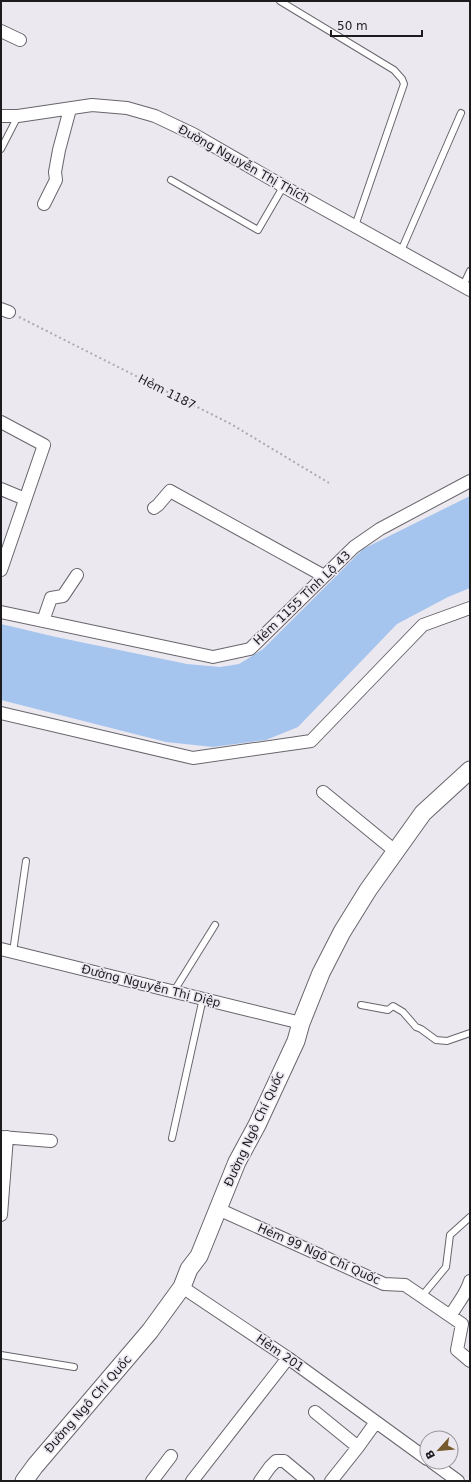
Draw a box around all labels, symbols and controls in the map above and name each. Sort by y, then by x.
scale bar [331,12,422,38]
text: 50 m [337,19,368,33]
street label: Đường Nguyễn Thị Thích [176,122,312,206]
street label: Hẻm 1187 [136,372,198,412]
street label: Hẻm 1155 Tỉnh Lộ 43 [251,548,353,648]
street label: Đường Nguyễn Thị Diệp [80,962,222,1010]
street label: Đường Ngô Chí Quốc [221,1069,287,1189]
street label: Hẻm 99 Ngô Chí Quốc [255,1221,383,1287]
street label: Hẻm 201 [254,1332,306,1374]
street label: Đường Ngô Chí Quốc [42,1352,134,1456]
north arrow [419,1430,459,1470]
text: B [423,1448,438,1461]

